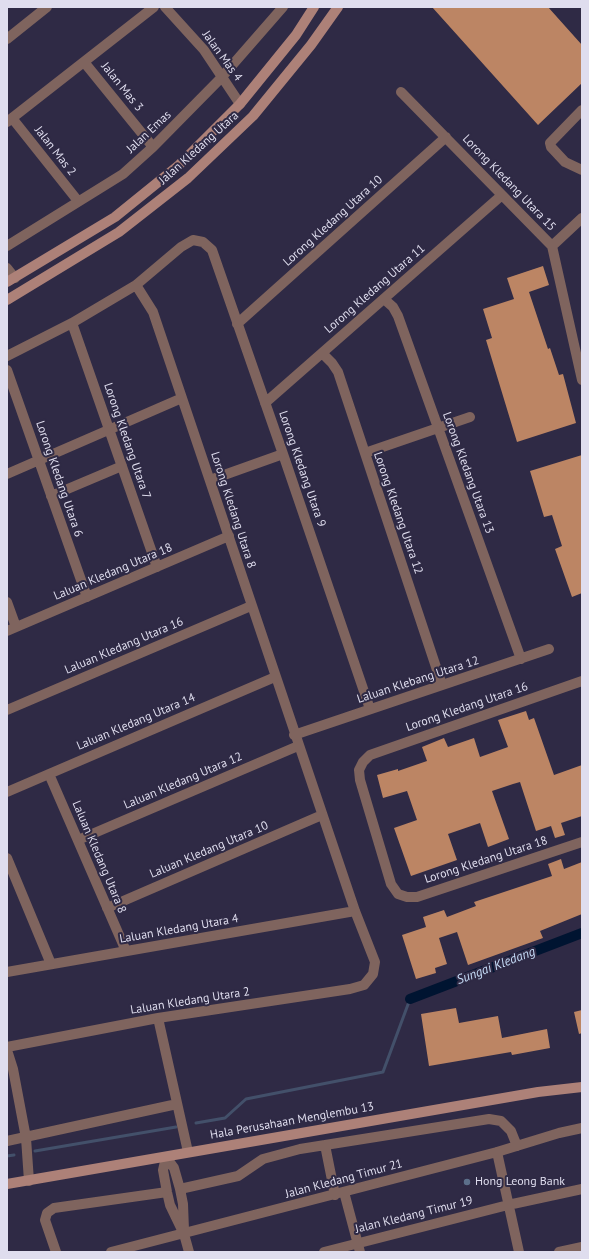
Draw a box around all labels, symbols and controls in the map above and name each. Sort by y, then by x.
street label: Jalan Mas 4 [199,28,245,84]
street label: Jalan Mas 3 [98,60,146,114]
street label: Jalan Emas [124,108,174,156]
street label: Jalan Kledang Utara [156,108,242,188]
street label: Jalan Mas 2 [31,123,79,179]
street label: Lorong Kledang Utara 15 [459,132,559,234]
street label: Lorong Kledang Utara 10 [280,173,386,269]
street label: Lorong Kledang Utara 11 [322,241,428,337]
street label: Lorong Kledang Utara 7 [100,381,154,501]
street label: Lorong Kledang Utara 9 [275,409,329,529]
street label: Lorong Kledang Utara 13 [439,410,497,536]
street label: Lorong Kledang Utara 6 [32,419,86,539]
street label: Lorong Kledang Utara 8 [207,450,259,570]
street label: Lorong Kledang Utara 12 [370,450,426,576]
street label: Laluan Kledang Utara 18 [52,541,174,603]
street label: Laluan Kledang Utara 16 [63,615,185,677]
street label: Laluan Klebang Utara 12 [355,653,481,707]
street label: Lorong Kledang Utara 16 [404,679,530,735]
street label: Laluan Kledang Utara 14 [75,691,197,753]
street label: Laluan Kledang Utara 12 [122,750,244,812]
street label: Laluan Kledang Utara 8 [69,799,129,915]
street label: Laluan Kledang Utara 10 [148,819,270,881]
street label: Lorong Kledang Utara 18 [423,833,549,887]
street label: Laluan Kledang Utara 4 [118,911,240,947]
water label: Sungai Kledang [454,944,538,988]
street label: Laluan Kledang Utara 2 [129,984,251,1018]
street label: Hala Perusahaan Menglembu 13 [209,1099,375,1143]
street label: Jalan Kledang Timur 21 [284,1156,404,1202]
place label: Hong Leong Bank [475,1175,565,1189]
marker: Hong Leong Bank [462,1177,472,1187]
street label: Jalan Kledang Timur 19 [354,1193,474,1237]

